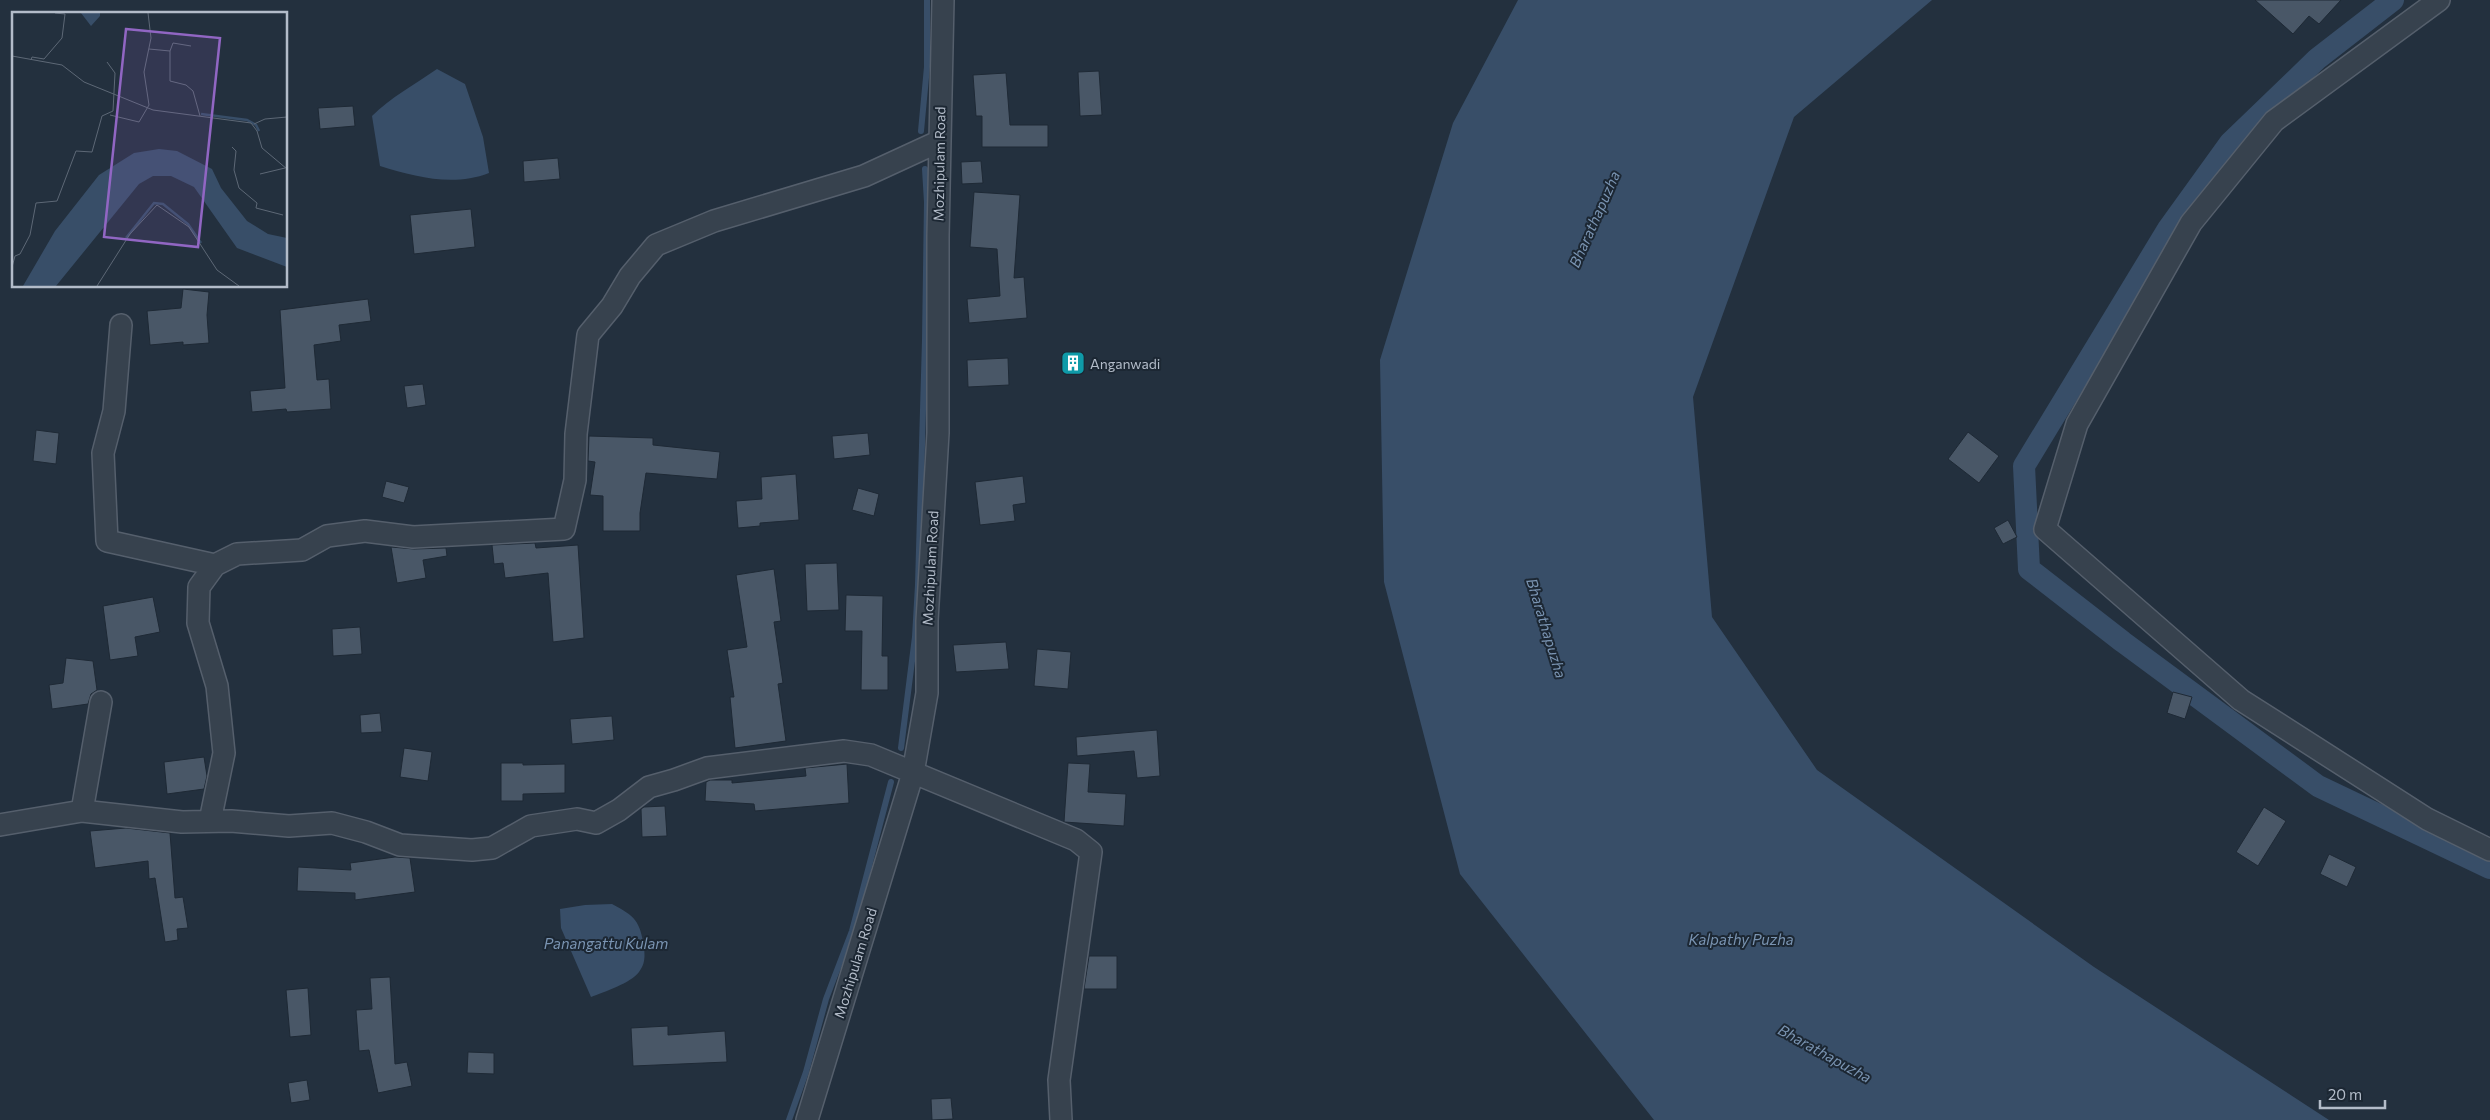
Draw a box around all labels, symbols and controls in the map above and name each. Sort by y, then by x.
inset map [12,12,288,288]
street label: Mozhipulam Road [929,106,949,222]
water label: Bharathapuzha [1565,168,1623,270]
building icon: Anganwadi [1060,350,1086,376]
place label: Anganwadi [1090,355,1160,372]
street label: Mozhipulam Road [919,510,941,626]
water label: Bharathapuzha [1523,576,1571,680]
street label: Mozhipulam Road [830,906,880,1020]
water label: Kalpathy Puzha [1688,930,1794,948]
water label: Panangattu Kulam [544,934,668,952]
water label: Bharathapuzha [1775,1020,1875,1086]
scale bar [2320,1078,2385,1110]
text: 20 m [2328,1085,2362,1103]

